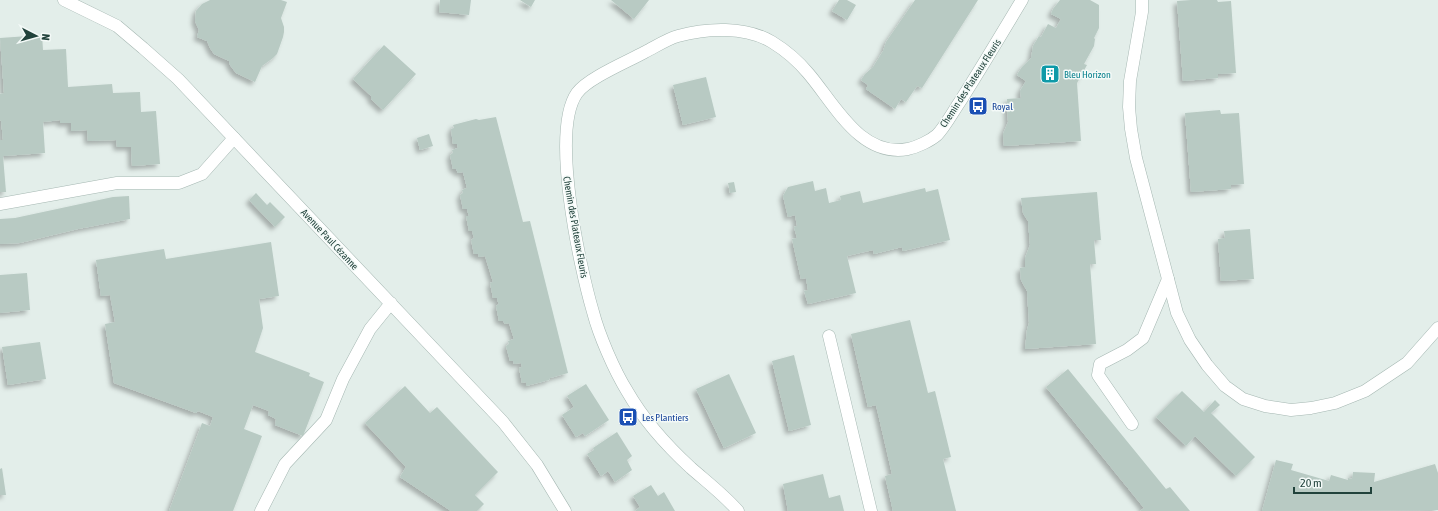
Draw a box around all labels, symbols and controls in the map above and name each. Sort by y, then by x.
north arrow [16,16,56,56]
text: N [40,33,52,41]
street label: Chemin des Plateaux Fleuris [938,37,1003,129]
building icon: Bleu Horizon [1039,63,1061,85]
place label: Bleu Horizon [1064,69,1111,80]
bus stop icon: Royal [967,95,989,117]
place label: Royal [992,101,1013,112]
street label: Chemin des Plateaux Fleuris [561,175,590,279]
street label: Avenue Paul Cézanne [299,207,361,272]
bus stop icon: Les Plantiers [617,406,639,428]
place label: Les Plantiers [642,412,689,423]
scale bar [1294,469,1371,495]
text: 20 m [1300,476,1322,490]

